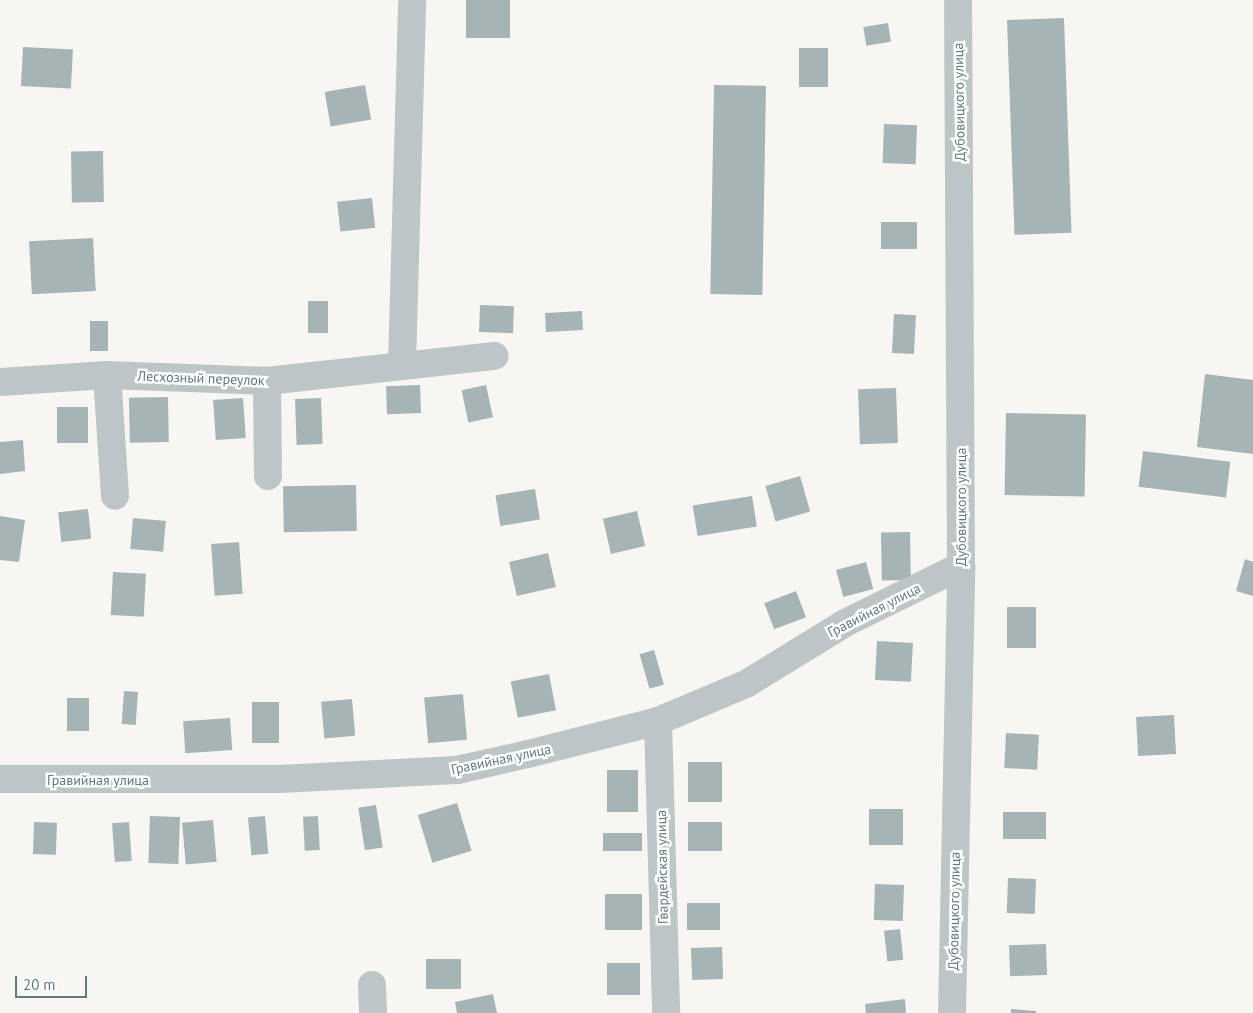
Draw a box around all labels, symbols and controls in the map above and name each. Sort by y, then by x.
street label: Дубовицкого улица [950,43,968,161]
street label: Лесхозный переулок [137,367,265,389]
street label: Дубовицкого улица [953,448,969,566]
street label: Гравийная улица [825,579,923,641]
street label: Гравийная улица [449,740,553,778]
street label: Гравийная улица [47,772,149,788]
street label: Гвардейская улица [653,810,671,924]
street label: Дубовицкого улица [945,852,963,970]
scale bar [18,966,90,998]
text: 20 m [23,975,56,994]

